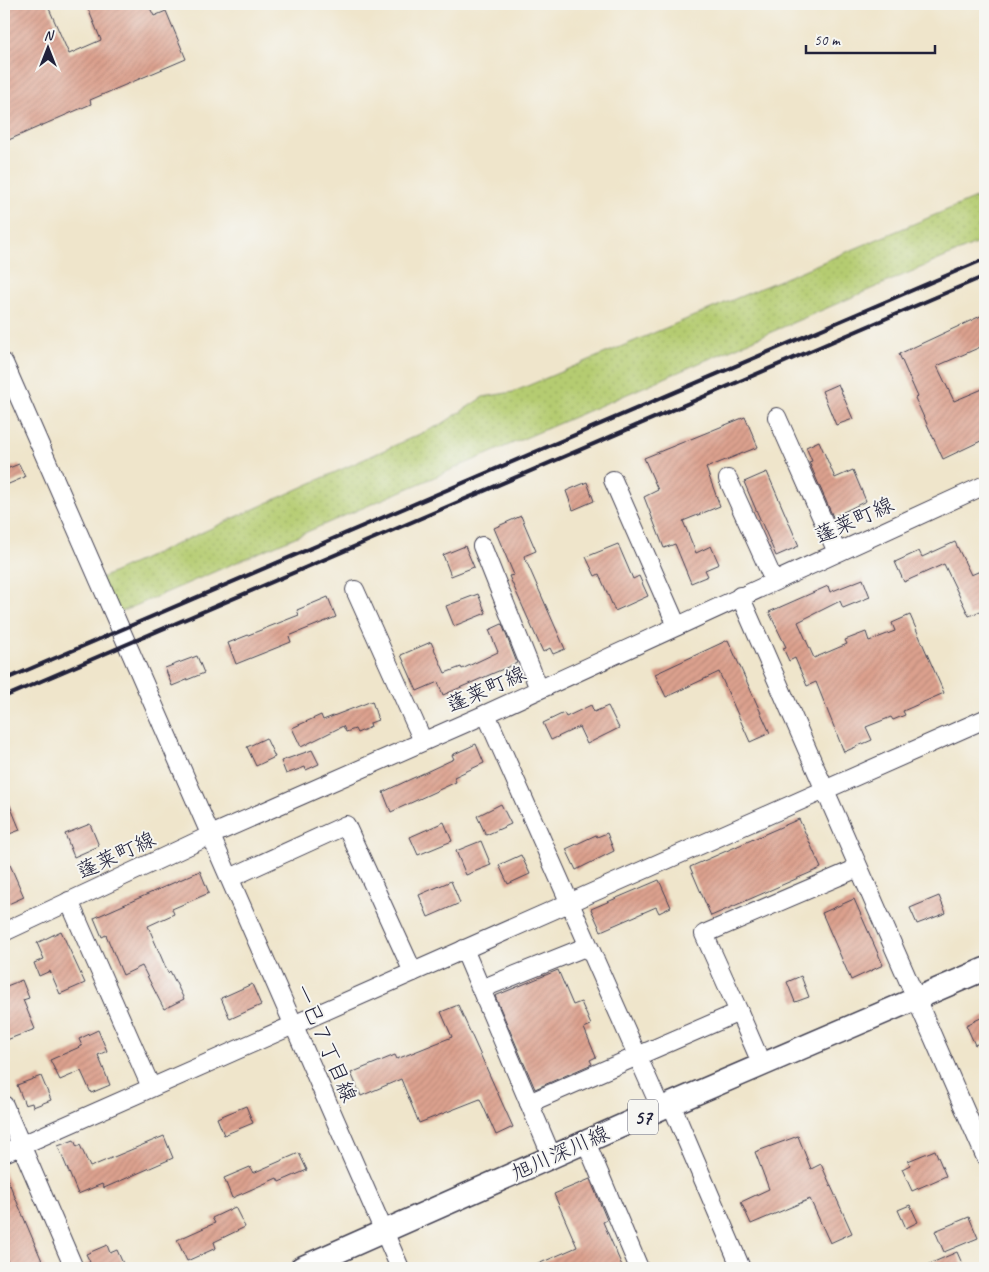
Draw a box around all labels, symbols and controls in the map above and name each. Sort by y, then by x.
north arrow [22,22,72,72]
scale bar [806,22,935,54]
text: N [44,27,55,44]
text: 50 m [814,31,841,50]
street label: 蓬莱町線 [810,491,898,549]
street label: 蓬莱町線 [442,660,530,718]
street label: 蓬莱町線 [72,825,160,885]
street label: 一已７丁目線 [289,980,363,1106]
road number: 57 [628,1100,658,1134]
street label: 旭川深川線 [507,1120,613,1186]

